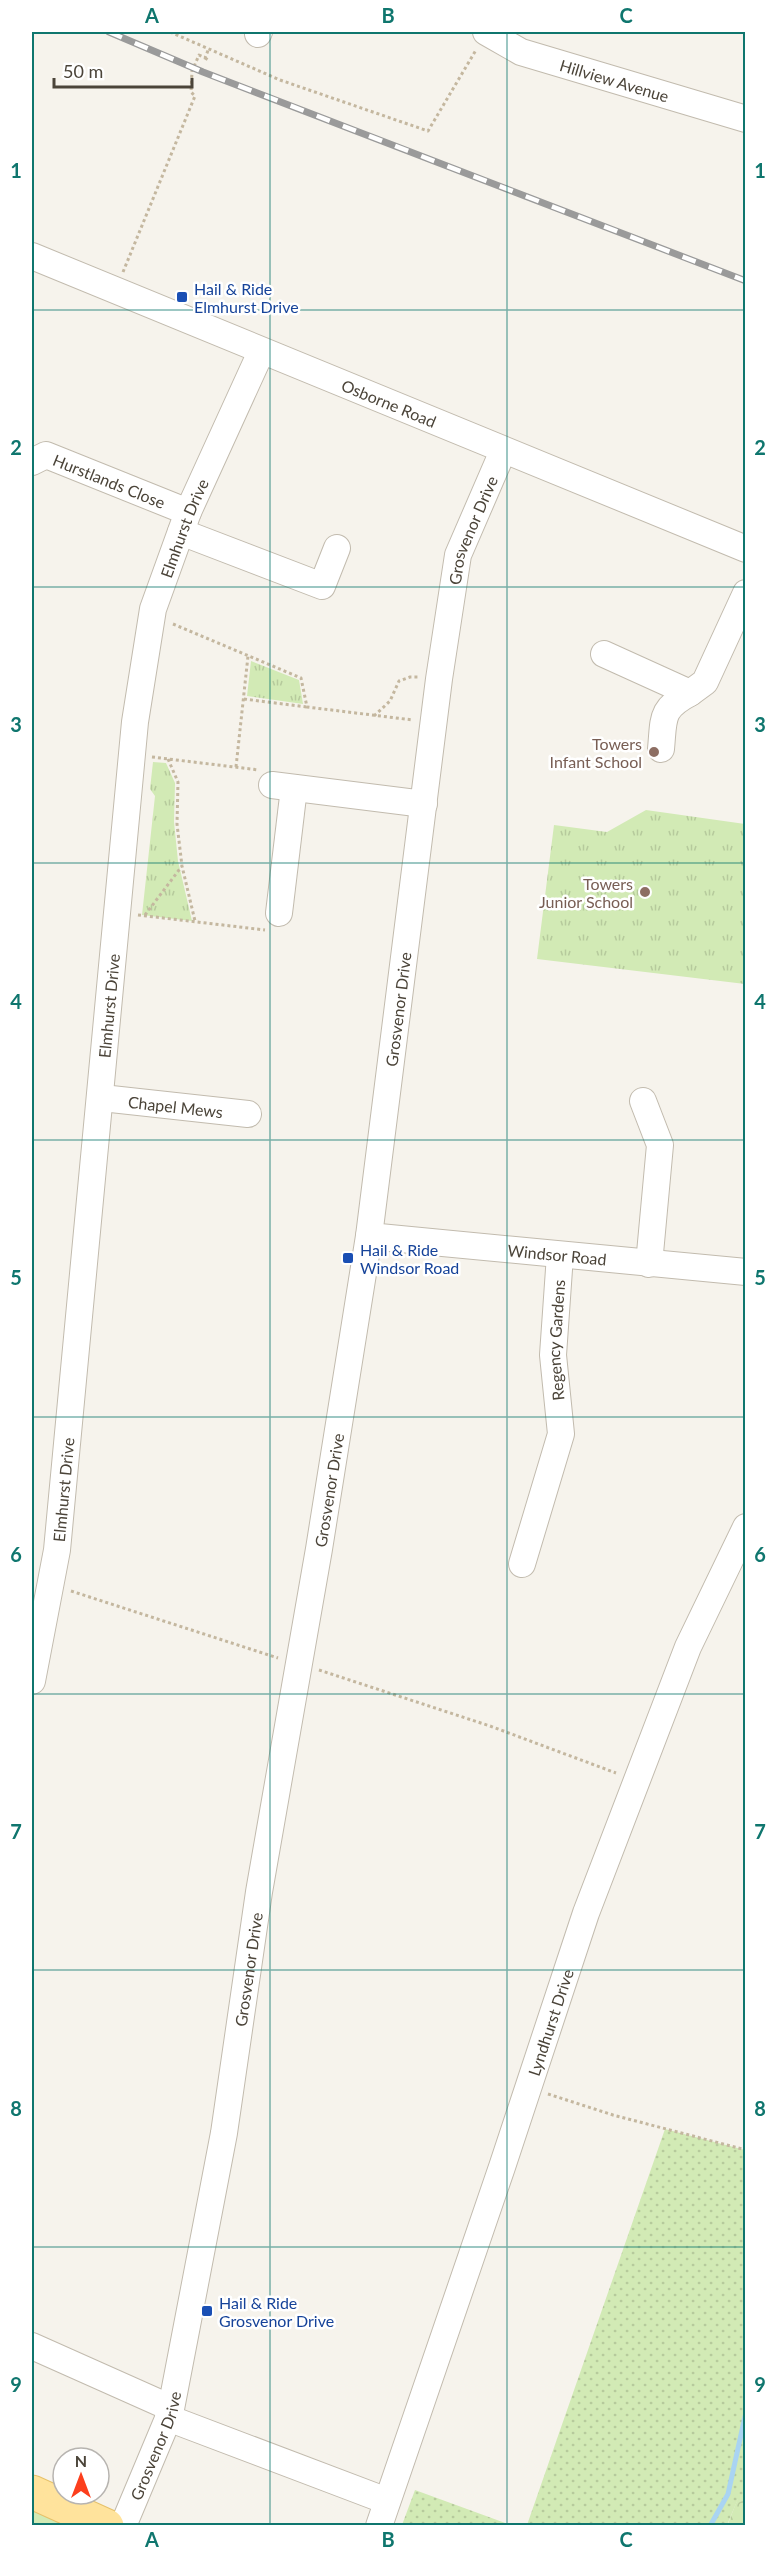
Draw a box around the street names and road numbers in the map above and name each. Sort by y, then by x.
street label: Hillview Avenue [558,55,671,105]
street label: Osborne Road [339,375,439,430]
street label: Hurstlands Close [51,449,168,511]
street label: Grosvenor Drive [444,473,501,586]
street label: Elmhurst Drive [156,475,211,580]
street label: Grosvenor Drive [381,951,414,1067]
street label: Elmhurst Drive [94,953,123,1059]
street label: Chapel Mews [127,1091,224,1121]
street label: Windsor Road [507,1240,608,1268]
street label: Regency Gardens [543,1279,568,1402]
street label: Grosvenor Drive [310,1432,347,1548]
street label: Elmhurst Drive [48,1437,77,1543]
street label: Grosvenor Drive [230,1911,265,2028]
street label: Lyndhurst Drive [523,1966,576,2078]
street label: Grosvenor Drive [126,2389,184,2503]

